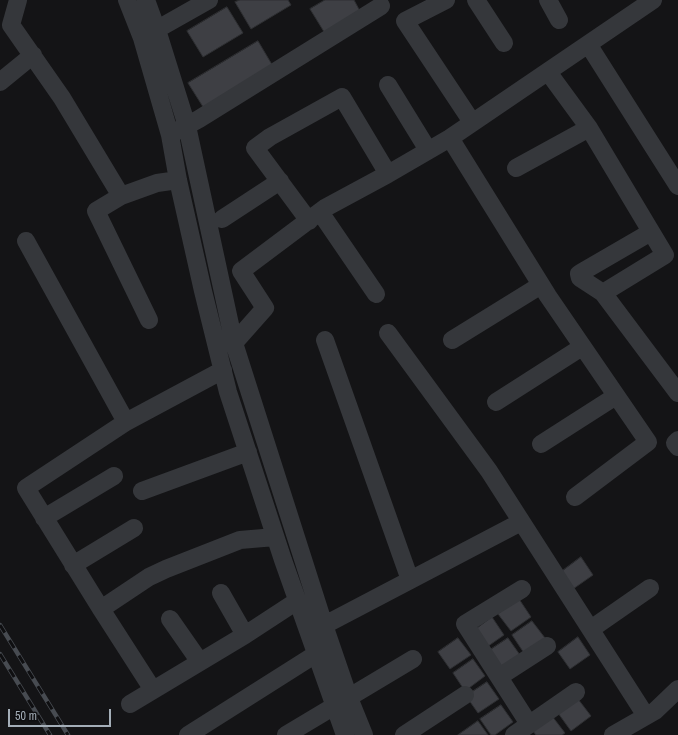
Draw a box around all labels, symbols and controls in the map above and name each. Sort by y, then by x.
scale bar [10,701,113,727]
text: 50 m [15,708,37,724]

